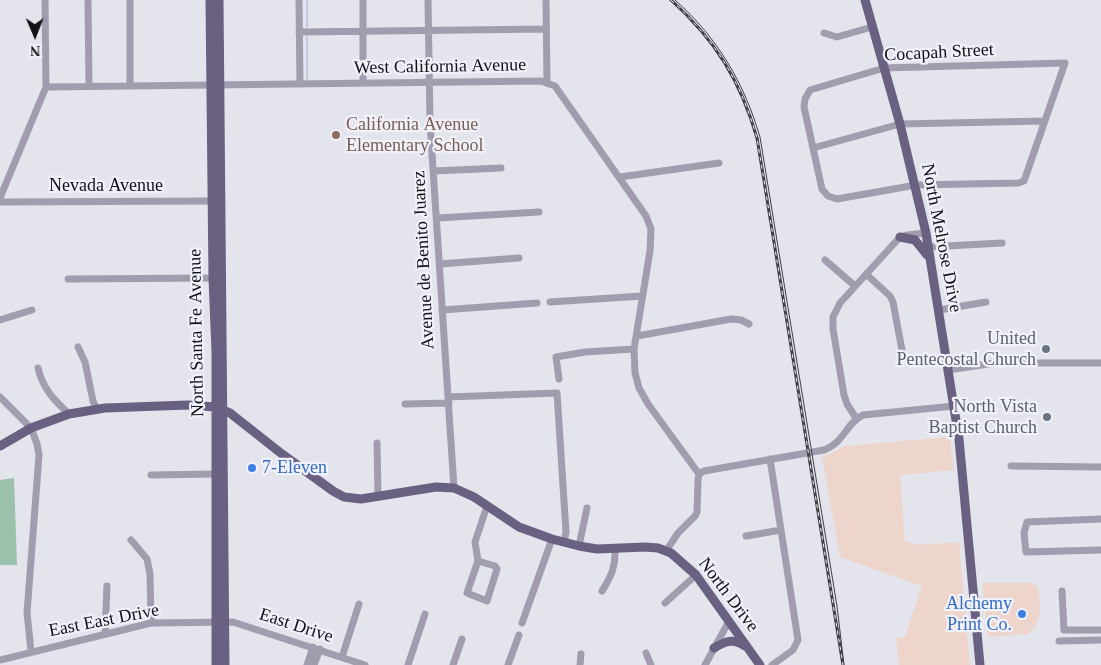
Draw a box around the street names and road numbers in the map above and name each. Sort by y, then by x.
street label: Cocapah Street [884,39,994,67]
street label: West California Avenue [354,55,526,79]
street label: North Melrose Drive [916,162,966,314]
street label: Avenue de Benito Juarez [409,170,439,350]
street label: Nevada Avenue [49,175,163,197]
street label: North Santa Fe Avenue [185,249,209,417]
street label: North Drive [693,554,763,636]
street label: East East Drive [47,600,161,642]
street label: East Drive [256,604,336,648]

